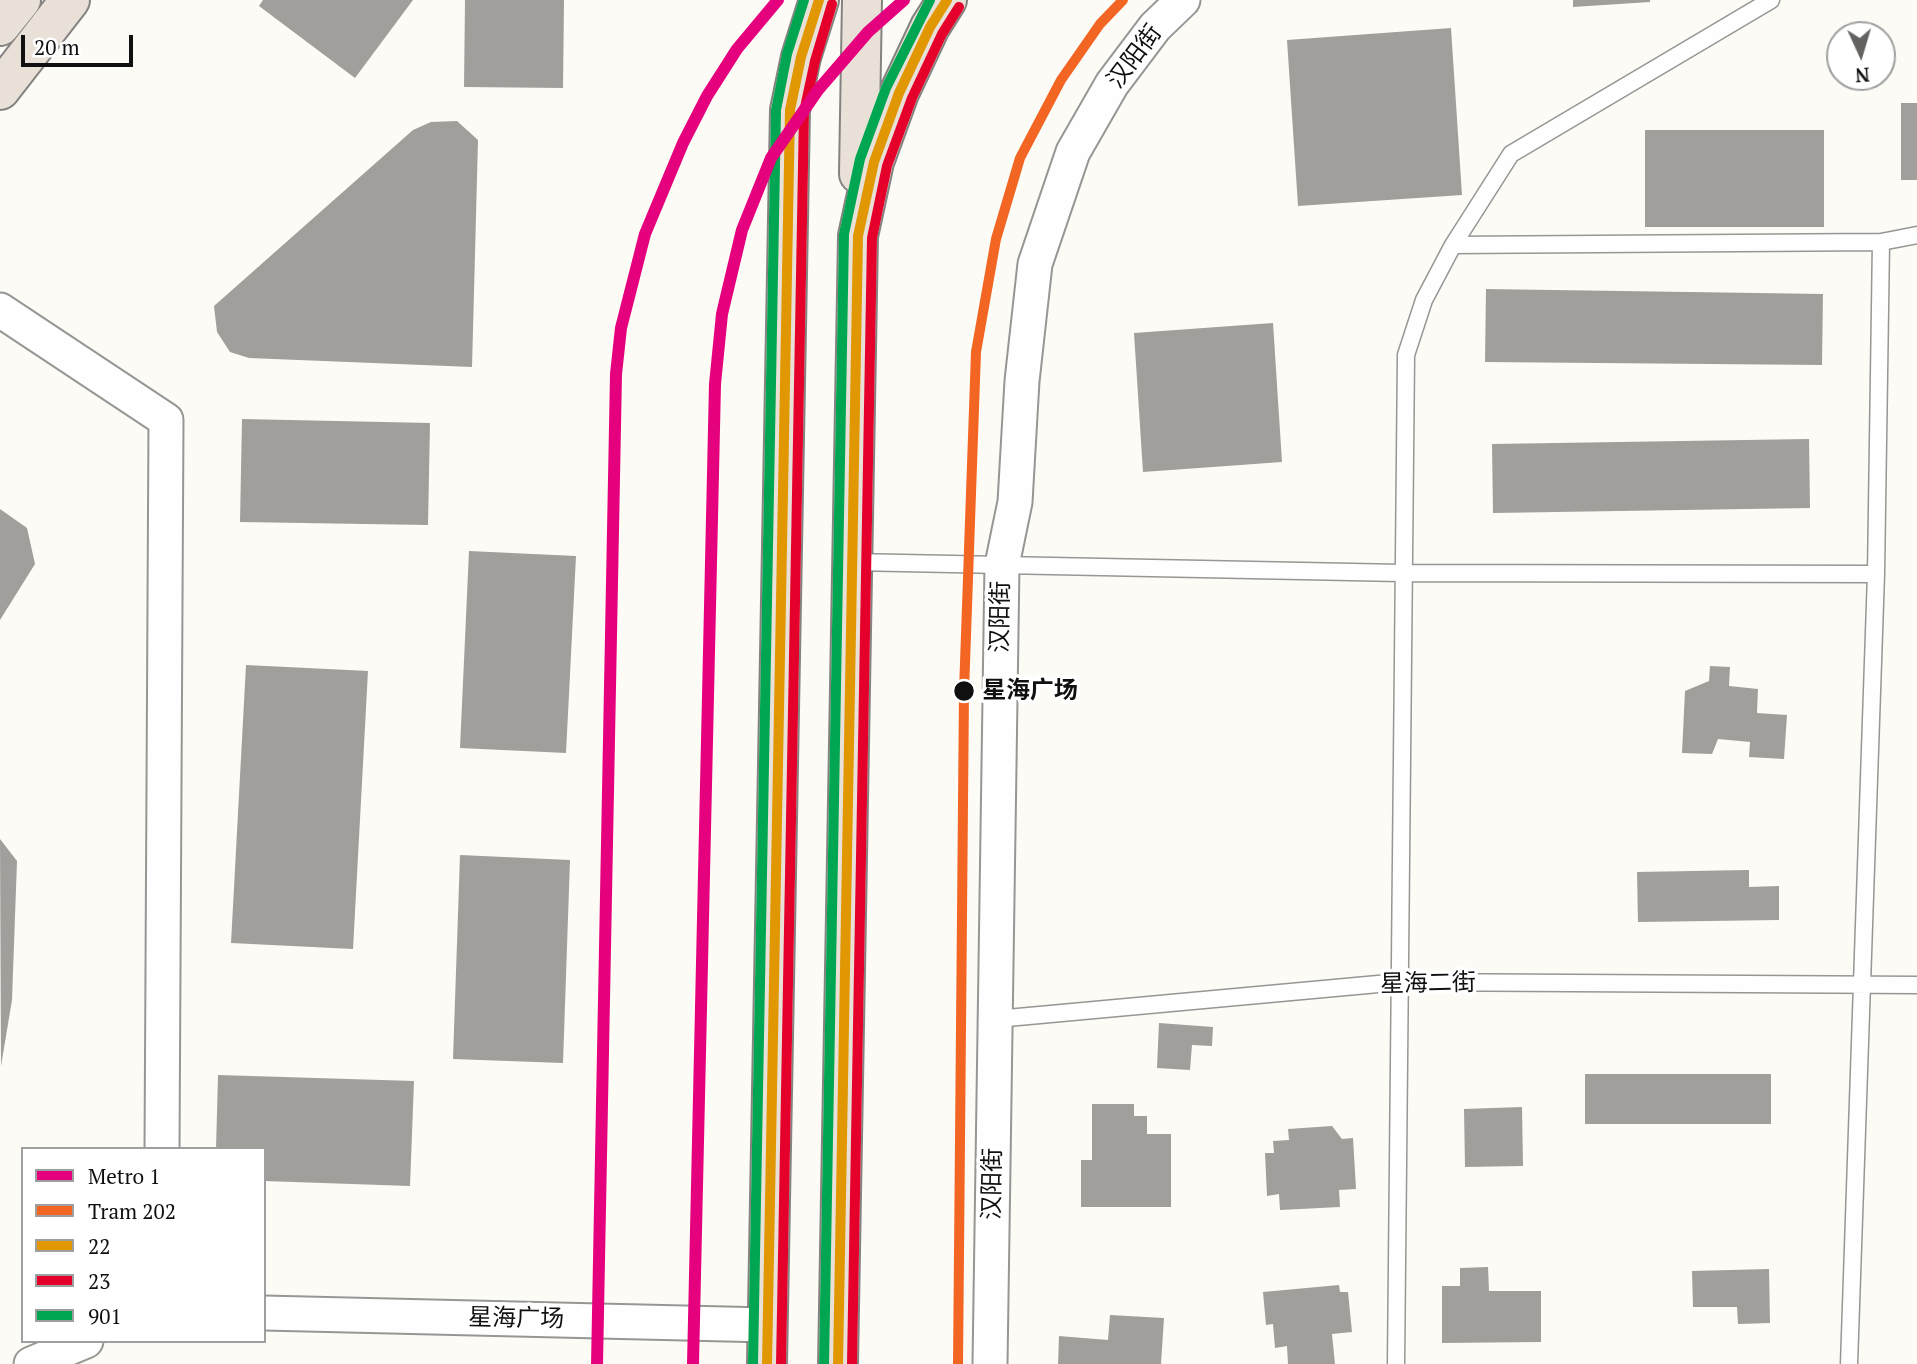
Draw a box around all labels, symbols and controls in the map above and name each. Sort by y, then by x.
street label: 汉阳街 [1102,20,1168,94]
scale bar [24,21,136,65]
north arrow [1826,21,1896,91]
text: 20 m [34,33,80,61]
text: N [1854,62,1870,88]
street label: 汉阳街 [986,581,1016,653]
place label: 星海广场 [982,677,1078,705]
marker: 星海广场 [952,679,976,703]
street label: 星海二街 [1380,969,1476,999]
legend [21,1147,266,1343]
street label: 汉阳街 [978,1148,1008,1220]
text: Metro 1 [88,1162,161,1190]
text: Tram 202 [88,1197,176,1225]
text: 22 [88,1232,110,1260]
text: 23 [88,1267,110,1295]
text: 901 [88,1302,122,1330]
street label: 星海广场 [468,1304,564,1334]

